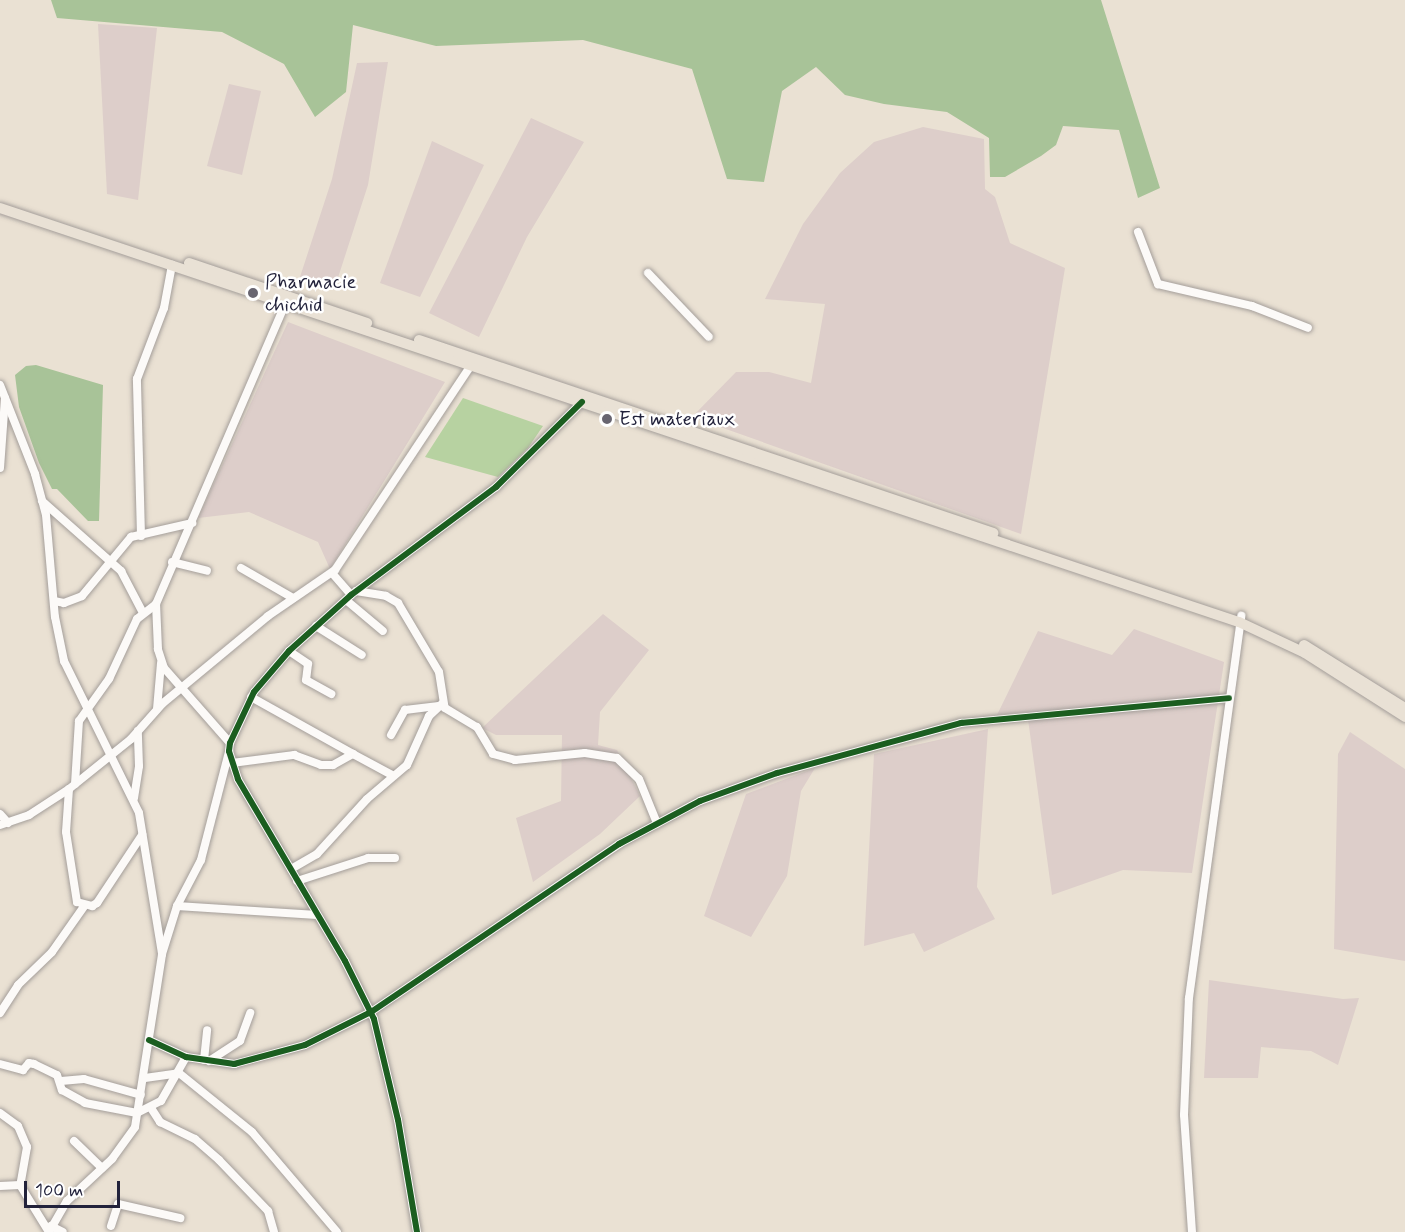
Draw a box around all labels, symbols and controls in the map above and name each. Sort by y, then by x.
place label: Pharmacie chichid [265,270,356,317]
marker: Pharmacie chichid [246,286,260,300]
place label: Est materiaux [619,407,735,431]
marker: Est materiaux [600,412,614,426]
scale bar [27,1169,123,1207]
text: 100 m [35,1179,83,1203]

